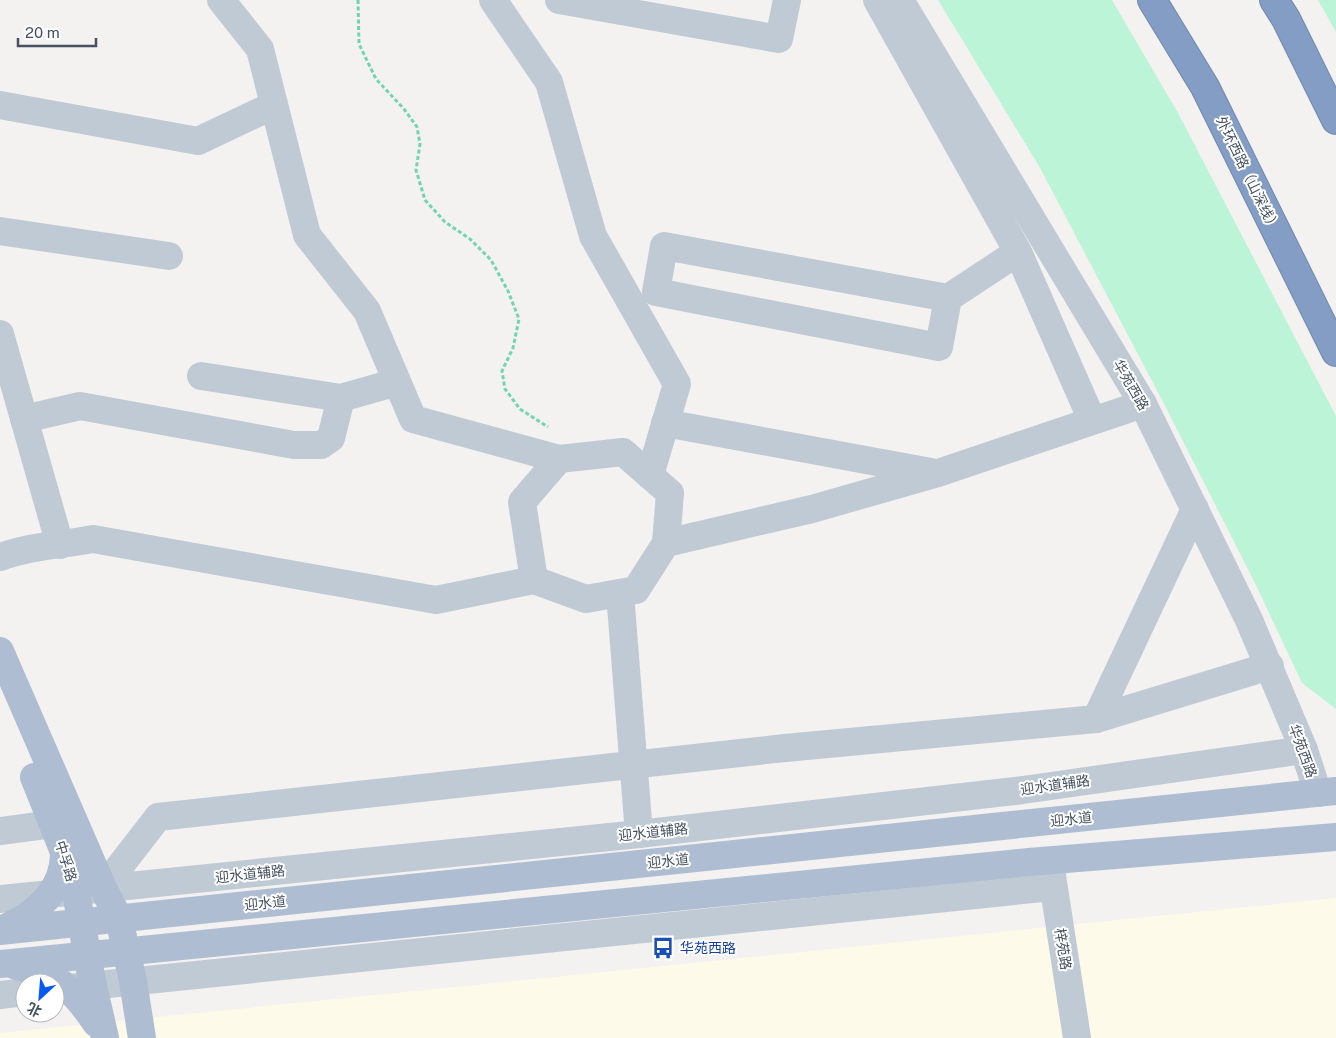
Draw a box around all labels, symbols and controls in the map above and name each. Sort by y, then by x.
scale bar [18,15,95,47]
text: 20 m [25,24,60,41]
street label: 外环西路（山深线） [1213,114,1283,234]
street label: 华苑西路 [1110,357,1152,413]
street label: 华苑西路 [1286,722,1320,780]
street label: 迎水道辅路 [1019,772,1091,798]
street label: 迎水道 [1049,809,1093,829]
street label: 迎水道辅路 [617,820,689,844]
street label: 中孚路 [52,839,80,883]
street label: 迎水道 [646,851,690,871]
street label: 迎水道辅路 [214,862,286,886]
street label: 迎水道 [243,893,287,913]
street label: 梓苑路 [1052,927,1074,971]
bus stop icon: 华苑西路 [650,935,676,961]
place label: 华苑西路 [680,940,736,956]
north arrow [15,973,65,1023]
text: 北 [25,999,44,1020]

